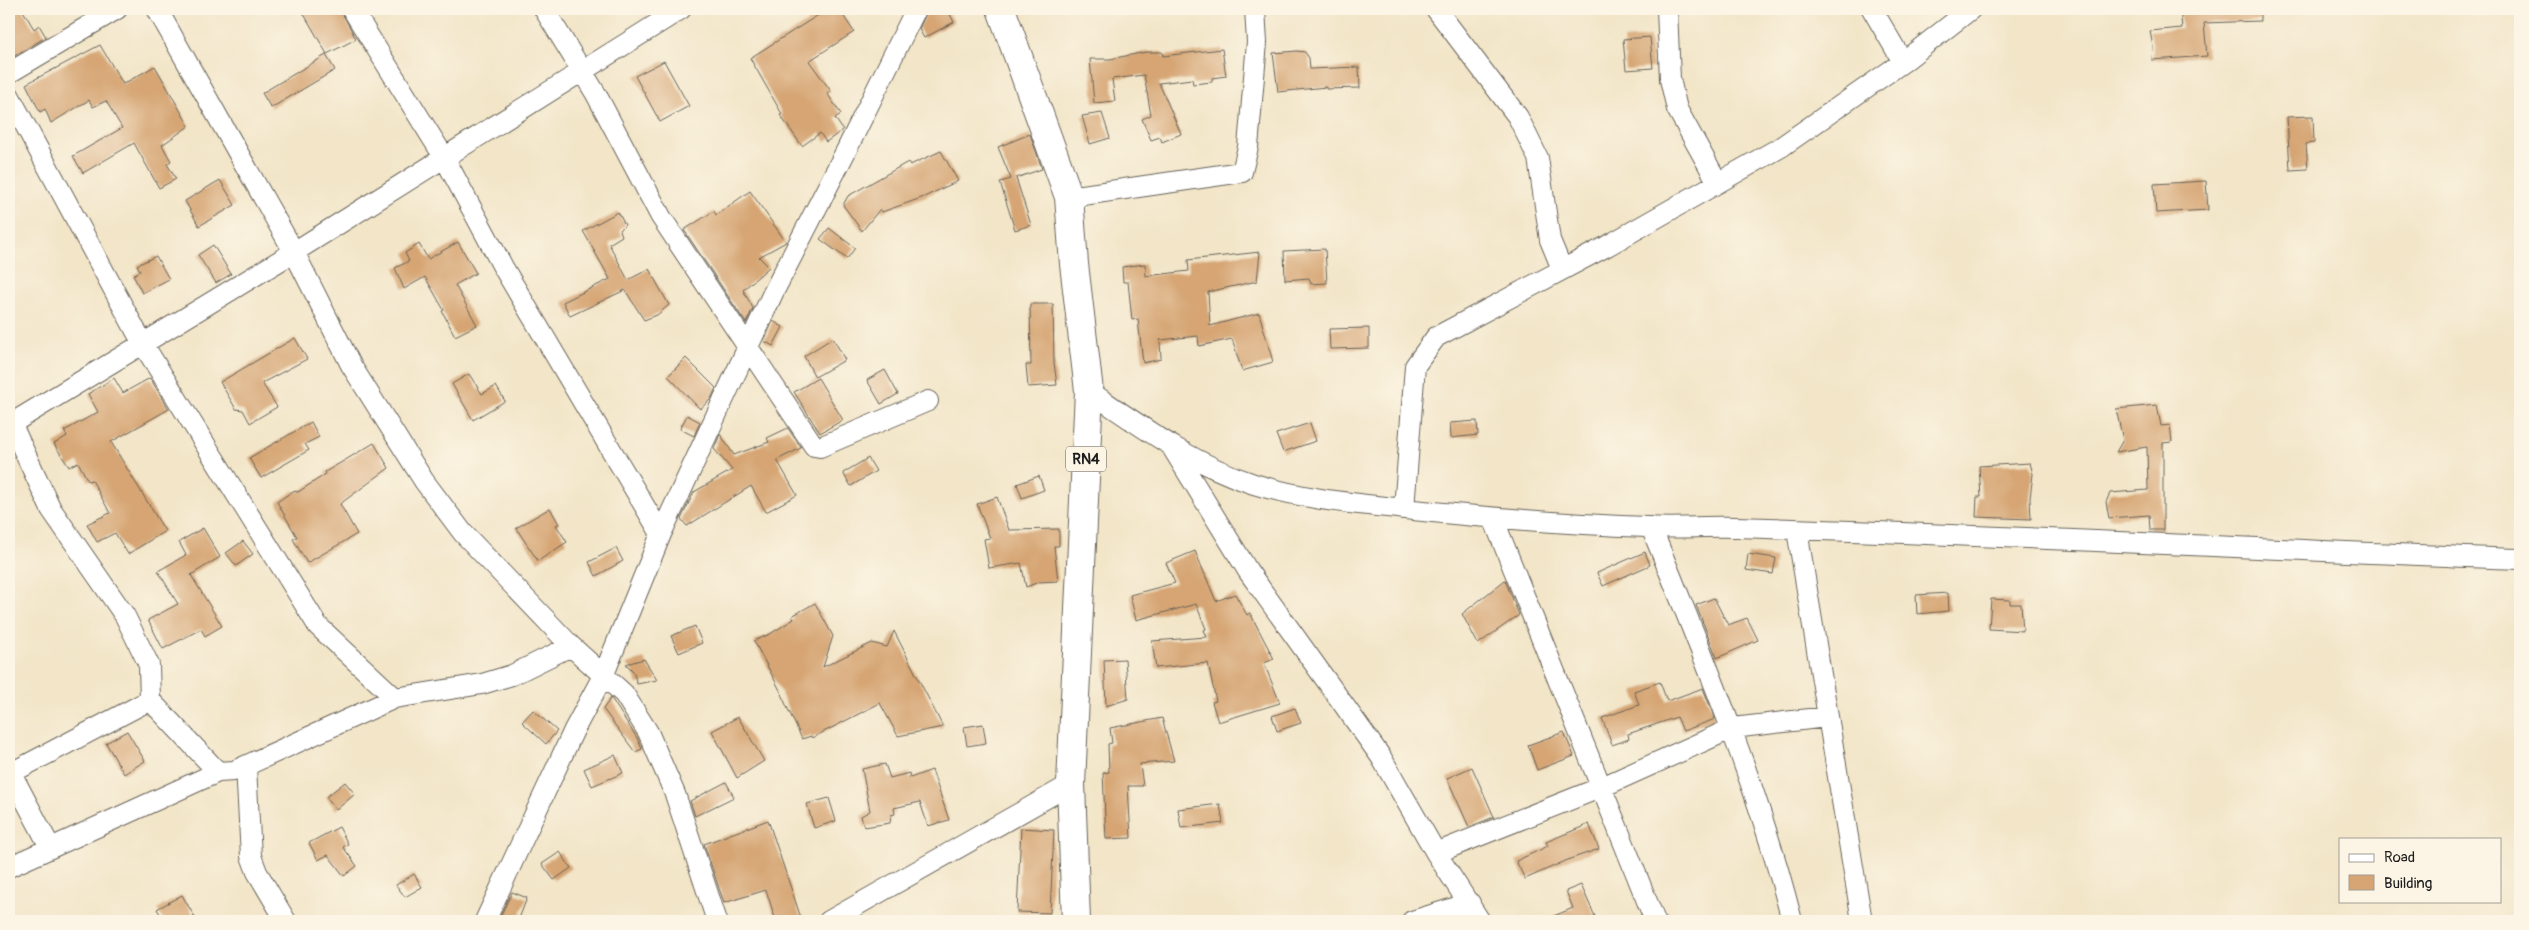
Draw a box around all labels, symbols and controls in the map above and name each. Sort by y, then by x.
road number: RN4 [1066,446,1106,472]
legend [2339,838,2502,902]
text: Road [2384,848,2415,867]
text: Building [2384,874,2432,893]

